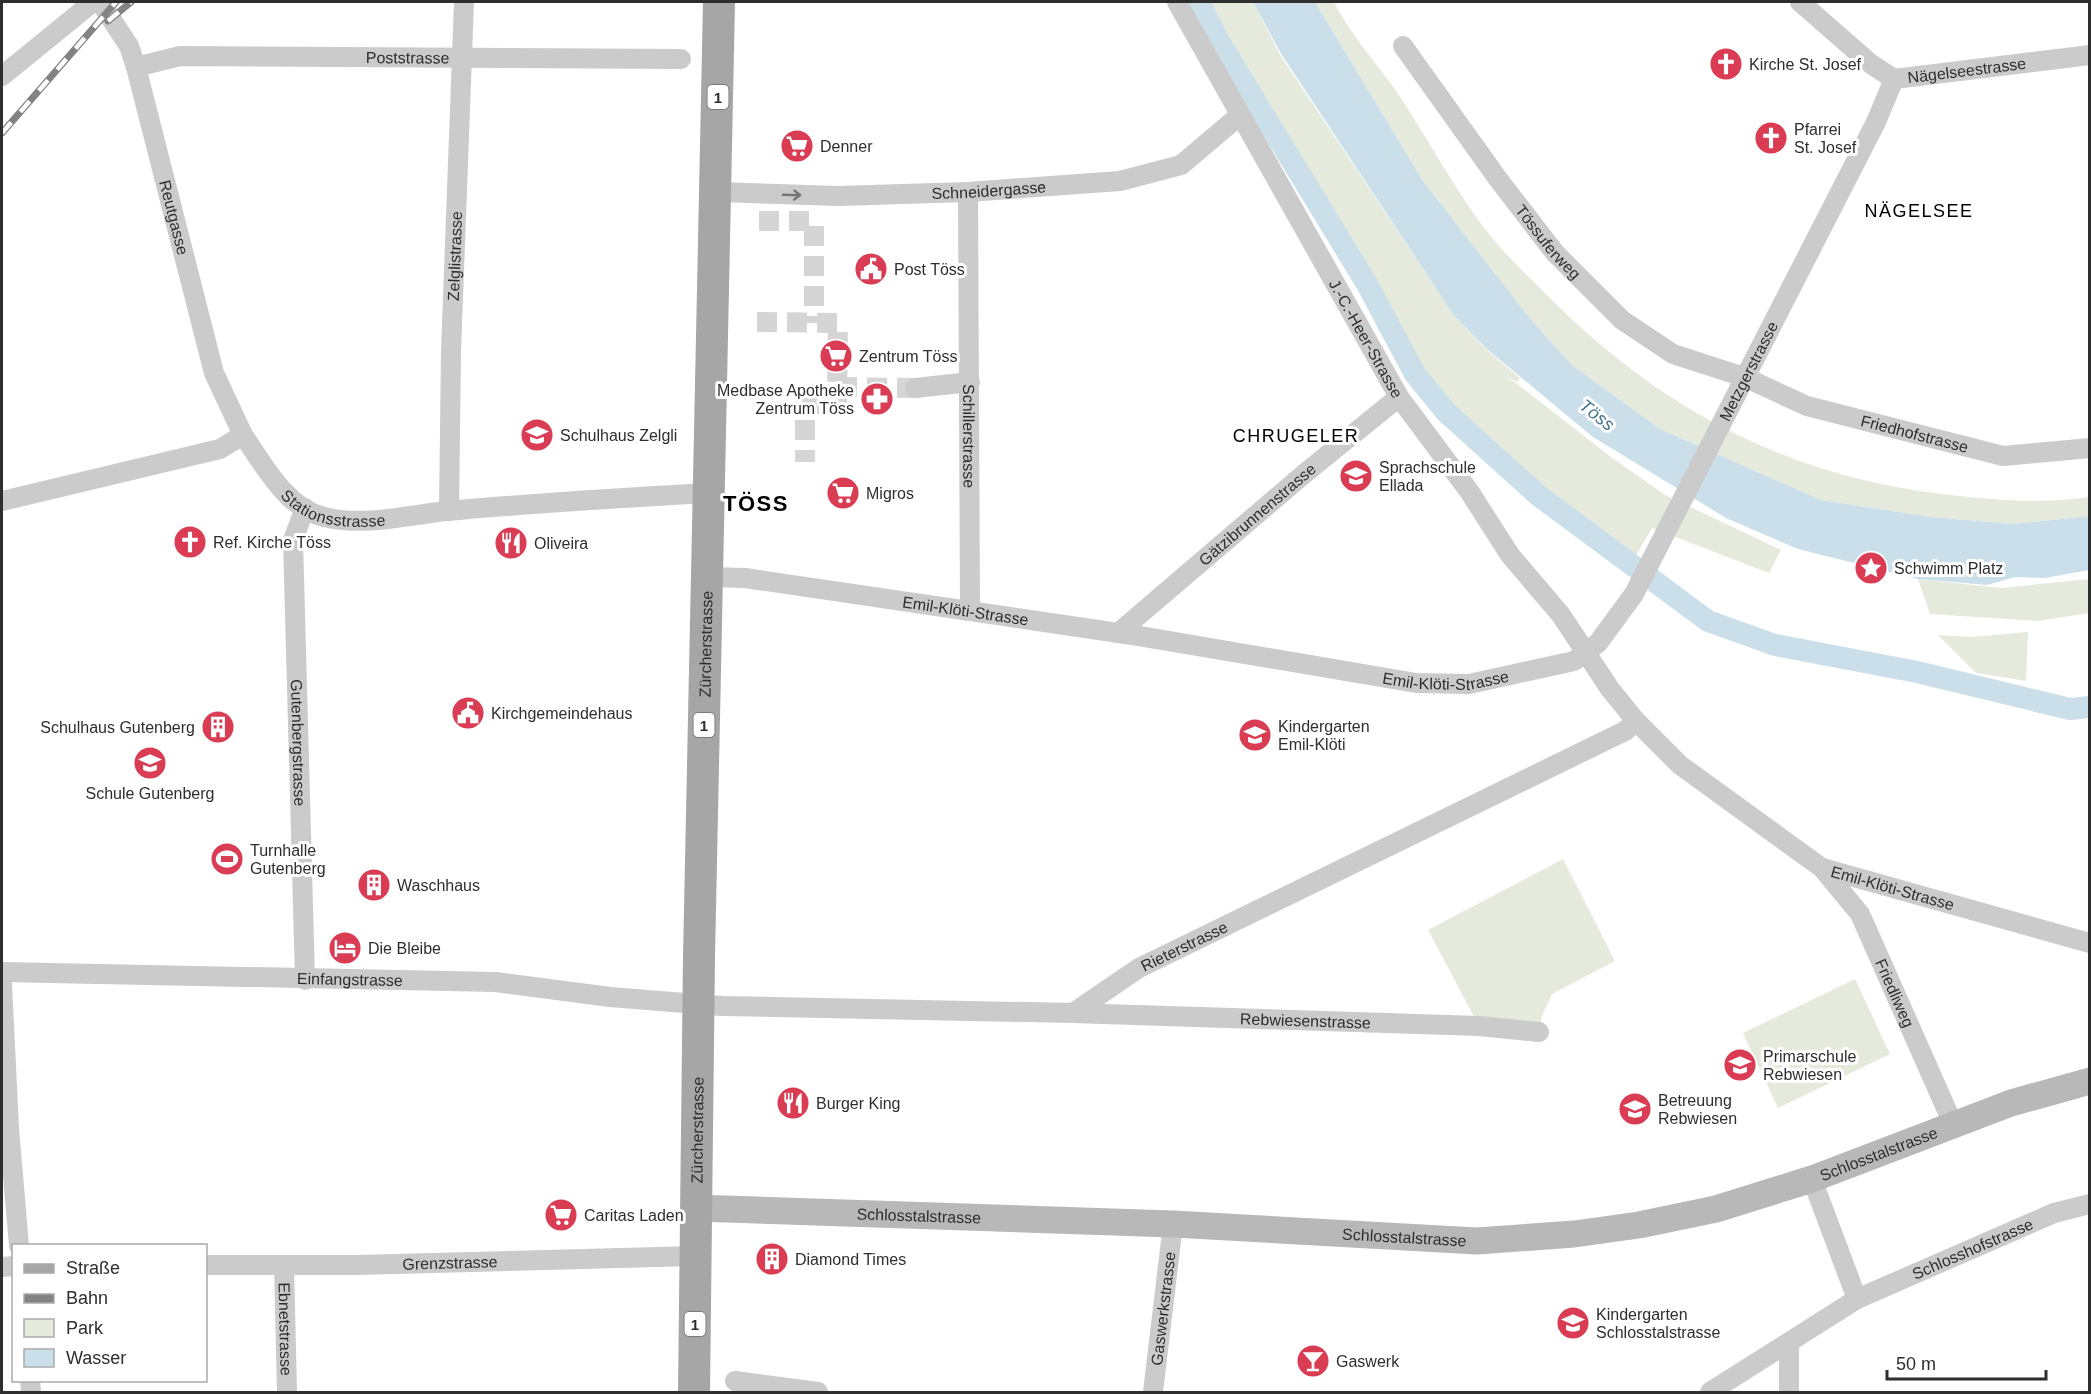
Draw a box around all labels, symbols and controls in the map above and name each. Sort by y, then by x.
church icon: Kirche St. Josef [1708,46,1744,82]
street label: Poststrasse [366,49,450,66]
street label: Nägelseestrasse [1907,54,2027,86]
place label: Kirche St. Josef [1749,56,1862,73]
road number: 1 [708,85,728,109]
church icon: Pfarrei St. Josef [1753,120,1789,156]
place label: Pfarrei St. Josef [1794,121,1857,156]
supermarket icon: Denner [779,128,815,164]
place label: Denner [820,138,873,155]
street label: Reutgasse [157,178,192,257]
street label: Schneidergasse [931,178,1047,202]
one-way arrow [781,189,801,201]
street label: Tössuferweg [1512,201,1584,282]
district label: NÄGELSEE [1864,201,1974,221]
street label: Zelglistrasse [444,211,465,301]
public building icon: Post Töss [853,251,889,287]
place label: Post Töss [894,261,965,278]
street label: J.-C.-Heer-Strasse [1326,276,1406,401]
street label: Metzgerstrasse [1716,318,1781,424]
supermarket icon: Zentrum Töss [818,338,854,374]
place label: Zentrum Töss [859,348,957,365]
pharmacy icon: Medbase Apotheke Zentrum Töss [859,381,895,417]
place label: Medbase Apotheke Zentrum Töss [717,382,854,417]
street label: Schillerstrasse [960,384,978,488]
water label: Töss [1575,395,1619,435]
street label: Friedhofstrasse [1859,412,1970,455]
school or university icon: Schulhaus Zelgli [519,417,555,453]
district label: CHRUGELER [1233,426,1359,446]
place label: Schulhaus Zelgli [560,427,677,444]
school or university icon: Sprachschule Ellada [1338,458,1374,494]
place label: Sprachschule Ellada [1379,459,1476,494]
street label: Gätzibrunnenstrasse [1195,460,1319,569]
supermarket icon: Migros [825,475,861,511]
place label: Migros [866,485,914,502]
street label: Stationsstrasse [278,486,386,529]
district label: TÖSS [723,491,789,516]
church icon: Ref. Kirche Töss [172,524,208,560]
restaurant icon: Oliveira [493,525,529,561]
place label: Ref. Kirche Töss [213,534,331,551]
place label: Oliveira [534,535,588,552]
place icon: Schwimm Platz [1853,550,1889,586]
place label: Schwimm Platz [1894,560,2003,577]
street label: Zürcherstrasse [696,590,715,698]
street label: Emil-Klöti-Strasse [901,593,1030,628]
street label: Emil-Klöti-Strasse [1381,667,1510,693]
street label: Gutenbergstrasse [288,679,309,807]
public building icon: Kirchgemeindehaus [450,695,486,731]
place label: Kirchgemeindehaus [491,705,632,722]
building icon: Schulhaus Gutenberg [200,709,236,745]
road number: 1 [694,713,714,737]
school or university icon: Kindergarten Emil-Klöti [1237,717,1273,753]
place label: Kindergarten Emil-Klöti [1278,718,1370,753]
place label: Schulhaus Gutenberg [40,719,195,736]
school or university icon: Schule Gutenberg [132,745,168,781]
place label: Schule Gutenberg [86,785,214,802]
sports icon: Turnhalle Gutenberg [209,841,245,877]
place label: Turnhalle Gutenberg [250,842,326,877]
street label: Emil-Klöti-Strasse [1829,862,1956,913]
building icon: Waschhaus [356,867,392,903]
place label: Waschhaus [397,877,480,894]
street label: Rieterstrasse [1138,918,1230,974]
hotel icon: Die Bleibe [327,930,363,966]
place label: Die Bleibe [368,940,441,957]
street label: Friedliweg [1872,956,1918,1030]
street label: Einfangstrasse [297,969,403,989]
street label: Rebwiesenstrasse [1240,1010,1371,1031]
school or university icon: Primarschule Rebwiesen [1722,1047,1758,1083]
place label: Primarschule Rebwiesen [1763,1048,1856,1083]
street label: Zürcherstrasse [688,1076,706,1183]
restaurant icon: Burger King [775,1085,811,1121]
school or university icon: Betreuung Rebwiesen [1617,1091,1653,1127]
place label: Betreuung Rebwiesen [1658,1092,1737,1127]
place label: Burger King [816,1095,901,1112]
street label: Schlosstalstrasse [1817,1123,1940,1184]
supermarket icon: Caritas Laden [543,1197,579,1233]
street label: Schlosstalstrasse [856,1205,981,1226]
place label: Caritas Laden [584,1207,684,1224]
street label: Schlosshofstrasse [1910,1215,2035,1282]
street label: Schlosstalstrasse [1342,1225,1467,1249]
building icon: Diamond Times [754,1241,790,1277]
legend [12,1244,207,1382]
place label: Diamond Times [795,1251,906,1268]
street label: Gaswerkstrasse [1148,1251,1178,1367]
street label: Grenzstrasse [402,1253,498,1272]
text: Straße [66,1258,120,1278]
street label: Ebnetstrasse [276,1282,295,1376]
text: Bahn [66,1288,108,1308]
school or university icon: Kindergarten Schlosstalstrasse [1555,1305,1591,1341]
place label: Kindergarten Schlosstalstrasse [1596,1306,1721,1341]
road number: 1 [684,1312,706,1336]
text: Park [66,1318,104,1338]
bar icon: Gaswerk [1295,1343,1331,1379]
scale bar [1887,1343,2046,1381]
text: Wasser [66,1348,126,1368]
place label: Gaswerk [1336,1353,1400,1370]
text: 50 m [1896,1354,1936,1374]

